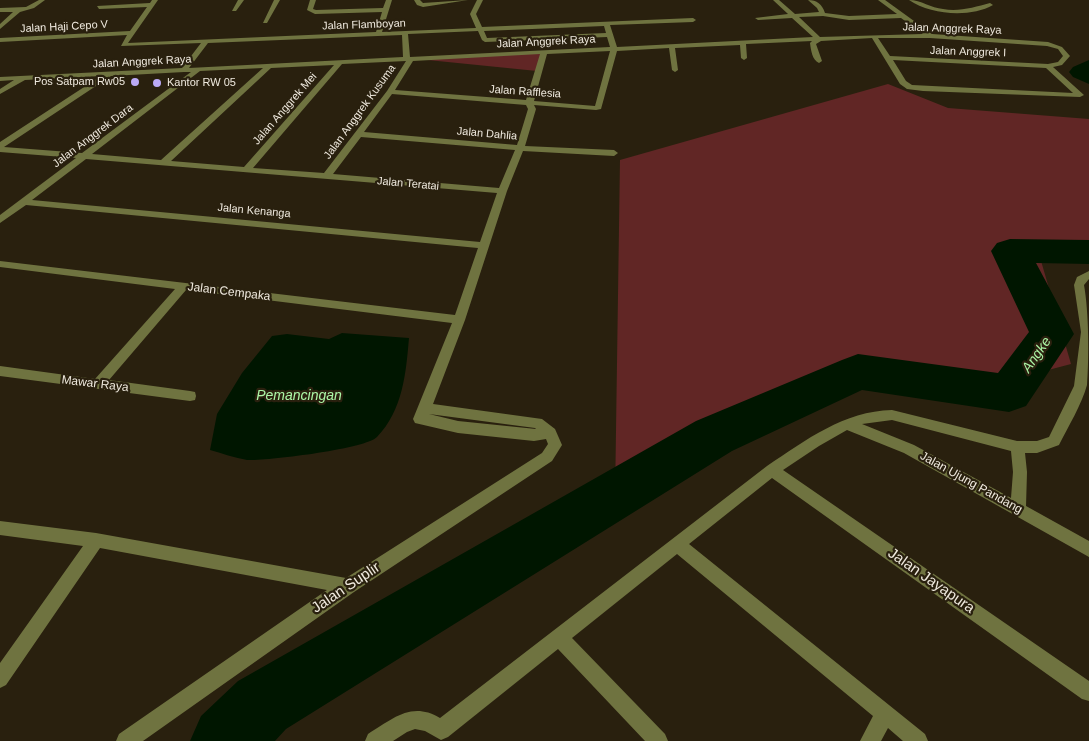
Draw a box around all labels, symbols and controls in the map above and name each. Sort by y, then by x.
street label: Jalan Flamboyan [322,17,406,33]
street label: Jalan Haji Cepo V [20,18,108,36]
street label: Jalan Anggrek Raya [902,21,1002,37]
street label: Jalan Anggrek Raya [496,33,596,51]
street label: Jalan Anggrek I [930,44,1006,60]
street label: Jalan Anggrek Raya [92,53,192,71]
street label: Jalan Anggrek Kusuma [321,62,399,162]
street label: Jalan Anggrek Mei [250,70,320,148]
place label: Pos Satpam Rw05 [34,75,125,89]
marker: Pos Satpam Rw05 [129,76,141,88]
place label: Kantor RW 05 [167,76,236,90]
marker: Kantor RW 05 [151,77,163,89]
street label: Jalan Rafflesia [489,83,561,101]
street label: Jalan Anggrek Dara [50,101,136,171]
street label: Jalan Dahlia [456,125,518,143]
street label: Jalan Teratai [376,175,440,193]
street label: Jalan Kenanga [217,201,291,221]
street label: Jalan Cempaka [187,280,271,304]
water label: Angke [1019,334,1055,376]
street label: Mawar Raya [61,373,129,395]
water label: Pemancingan [256,388,342,404]
street label: Jalan Ujung Pandang [917,449,1025,517]
street label: Jalan Jayapura [884,544,978,618]
street label: Jalan Suplir [308,559,384,617]

